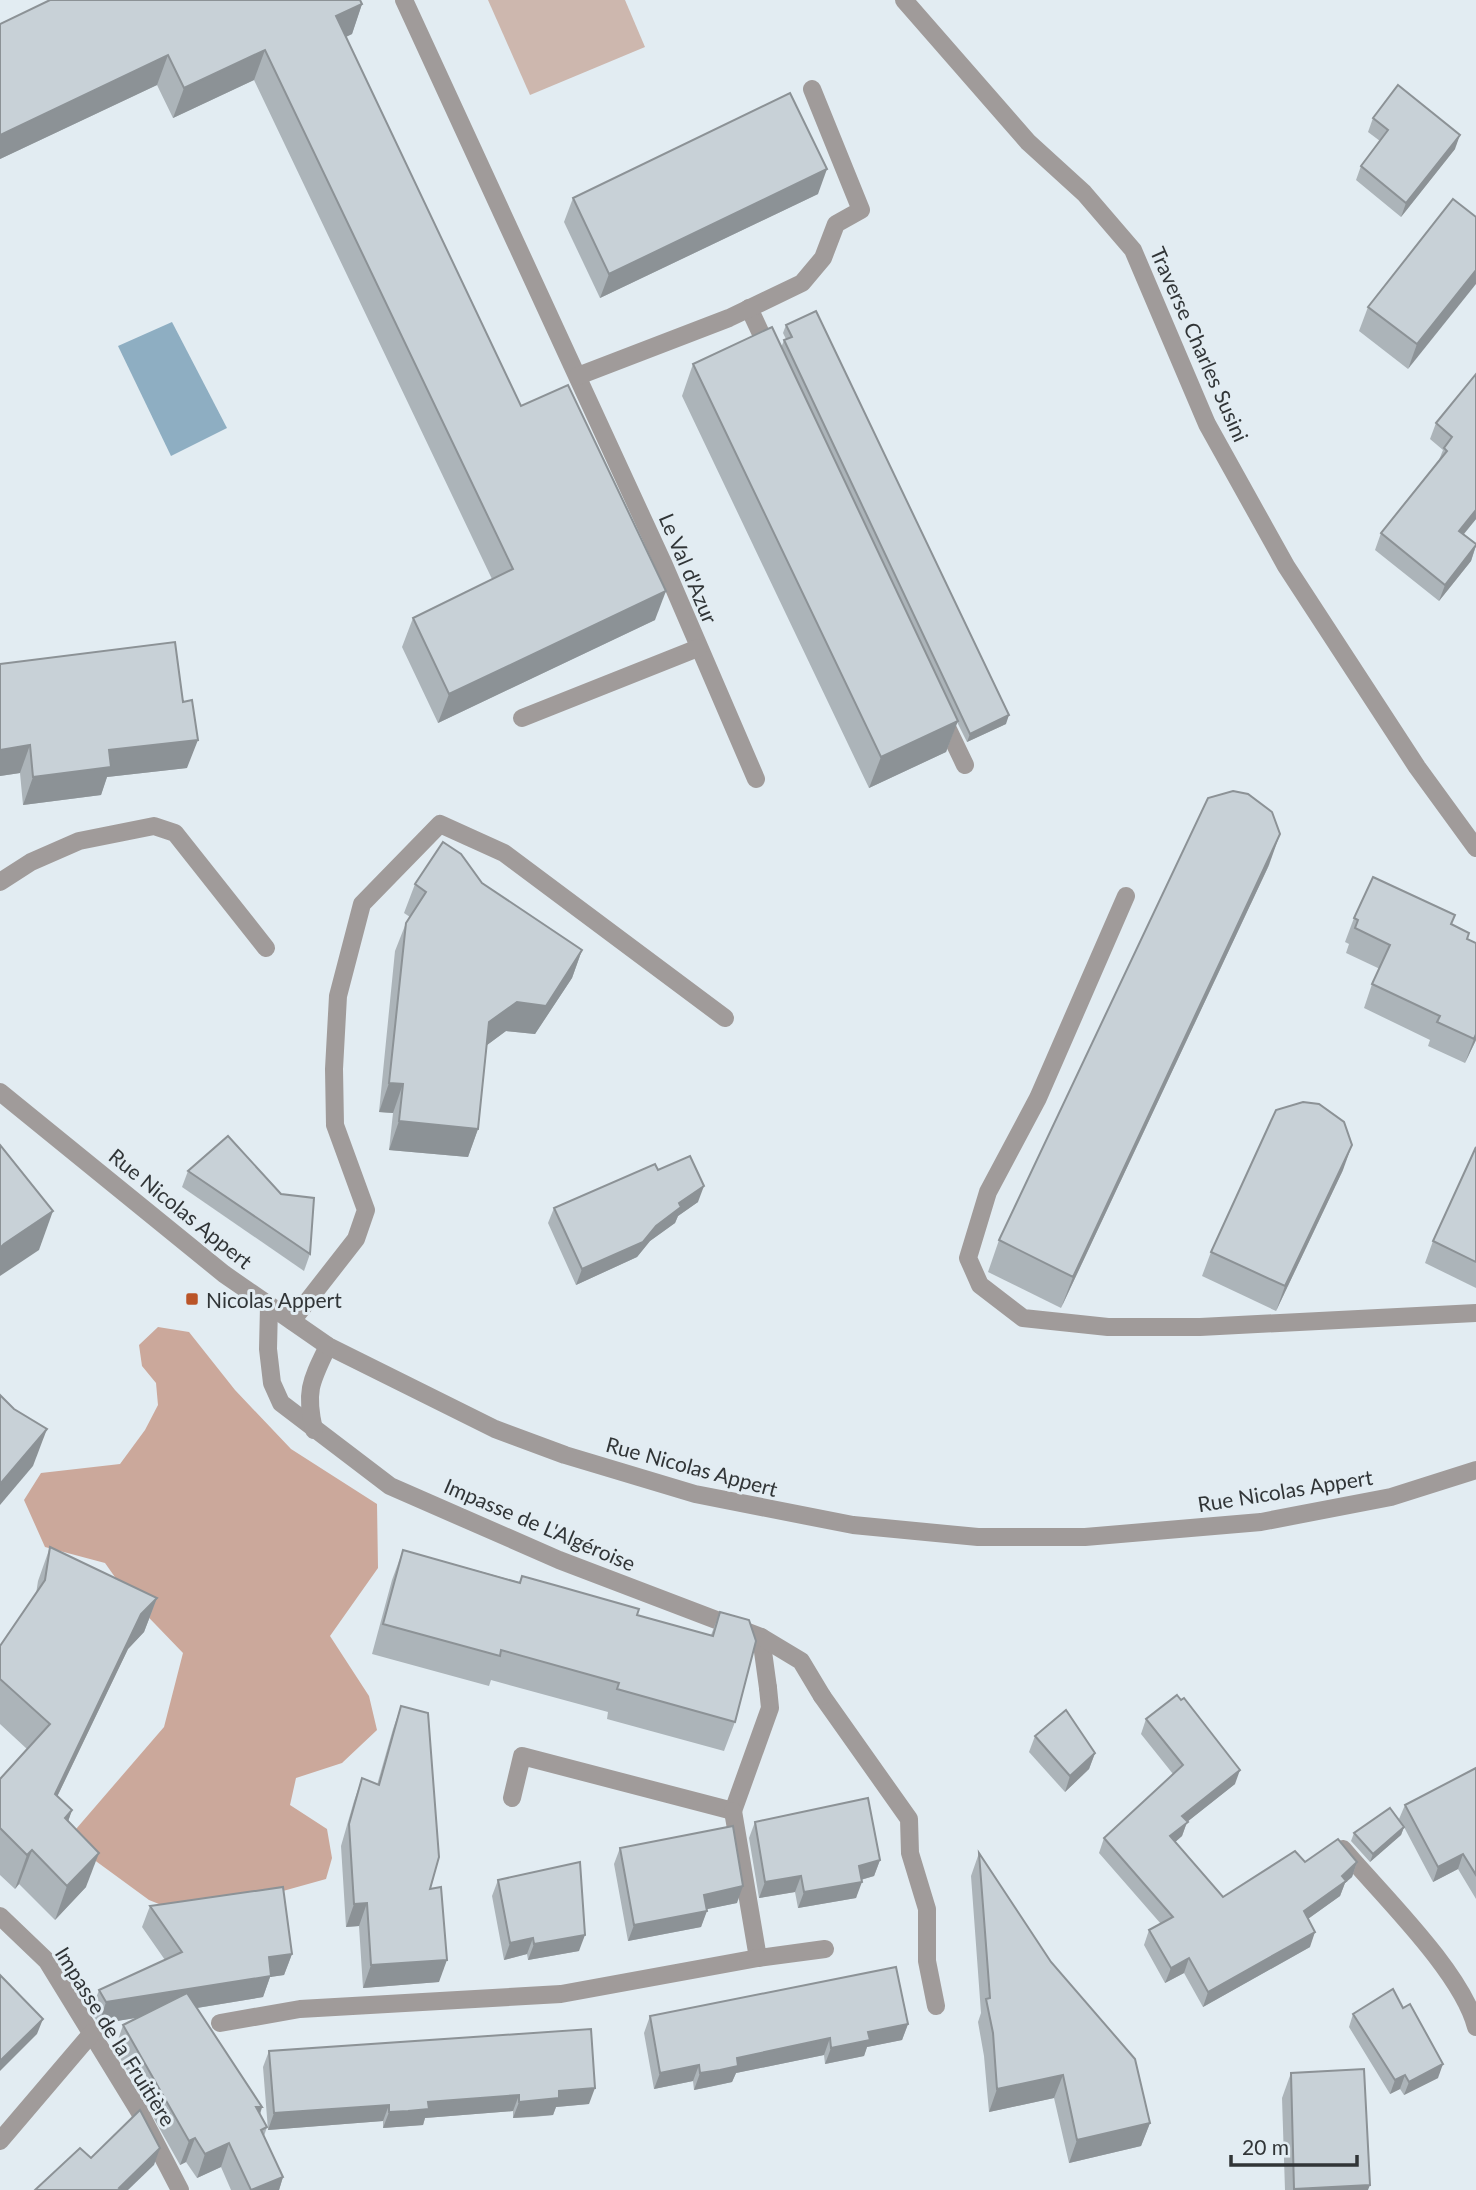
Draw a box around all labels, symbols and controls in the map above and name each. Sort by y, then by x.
street label: Traverse Charles Susini [1146,243,1254,445]
street label: Le Val d'Azur [655,509,724,627]
street label: Rue Nicolas Appert [104,1143,258,1274]
place label: Nicolas Appert [206,1287,342,1312]
marker: Nicolas Appert [184,1291,200,1307]
street label: Rue Nicolas Appert [603,1431,781,1501]
street label: Rue Nicolas Appert [1196,1464,1375,1516]
street label: Impasse de L'Algéroise [441,1472,639,1576]
street label: Impasse de la Fruitière [51,1942,181,2130]
scale bar [1231,2124,1357,2168]
text: 20 m [1242,2134,1289,2159]

